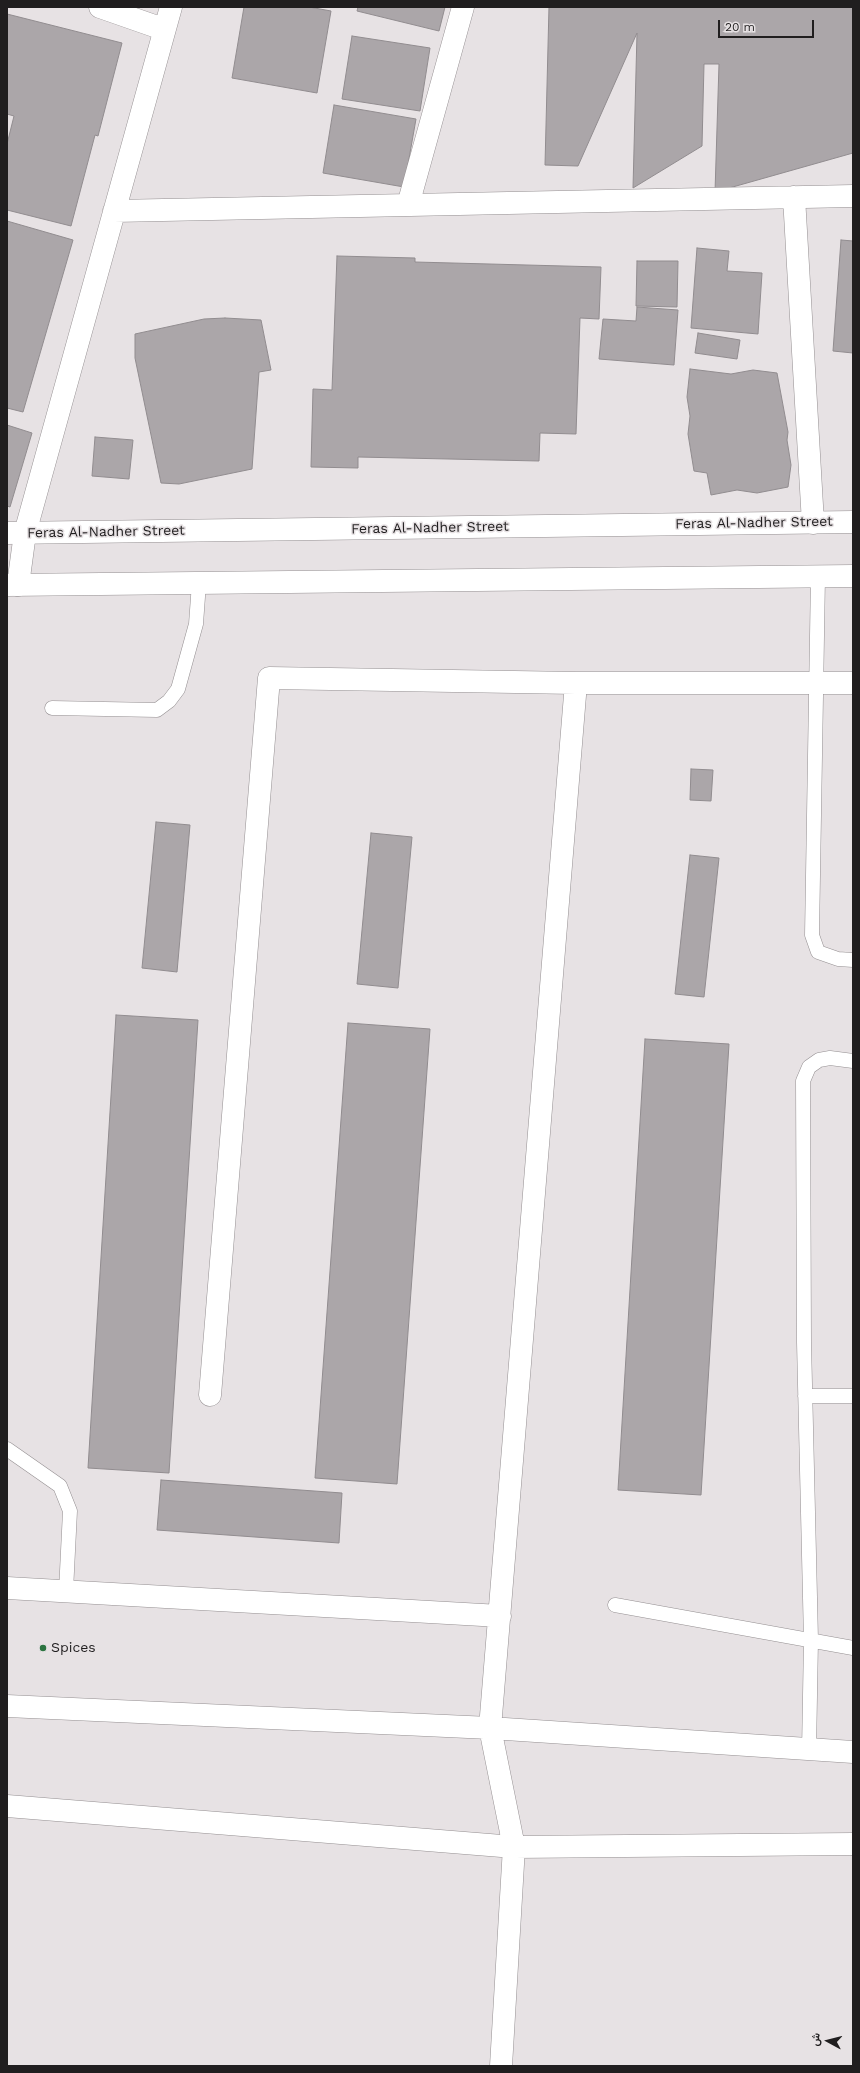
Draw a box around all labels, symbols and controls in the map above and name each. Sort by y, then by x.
scale bar [720,12,816,38]
text: 20 m [725,20,755,34]
street label: Feras Al-Nadher Street [675,513,833,533]
street label: Feras Al-Nadher Street [351,518,509,538]
street label: Feras Al-Nadher Street [27,522,185,542]
place label: Spices [51,1640,96,1656]
marker: Spices [38,1643,48,1653]
north arrow [808,2021,848,2061]
text: ش [808,2032,823,2047]

